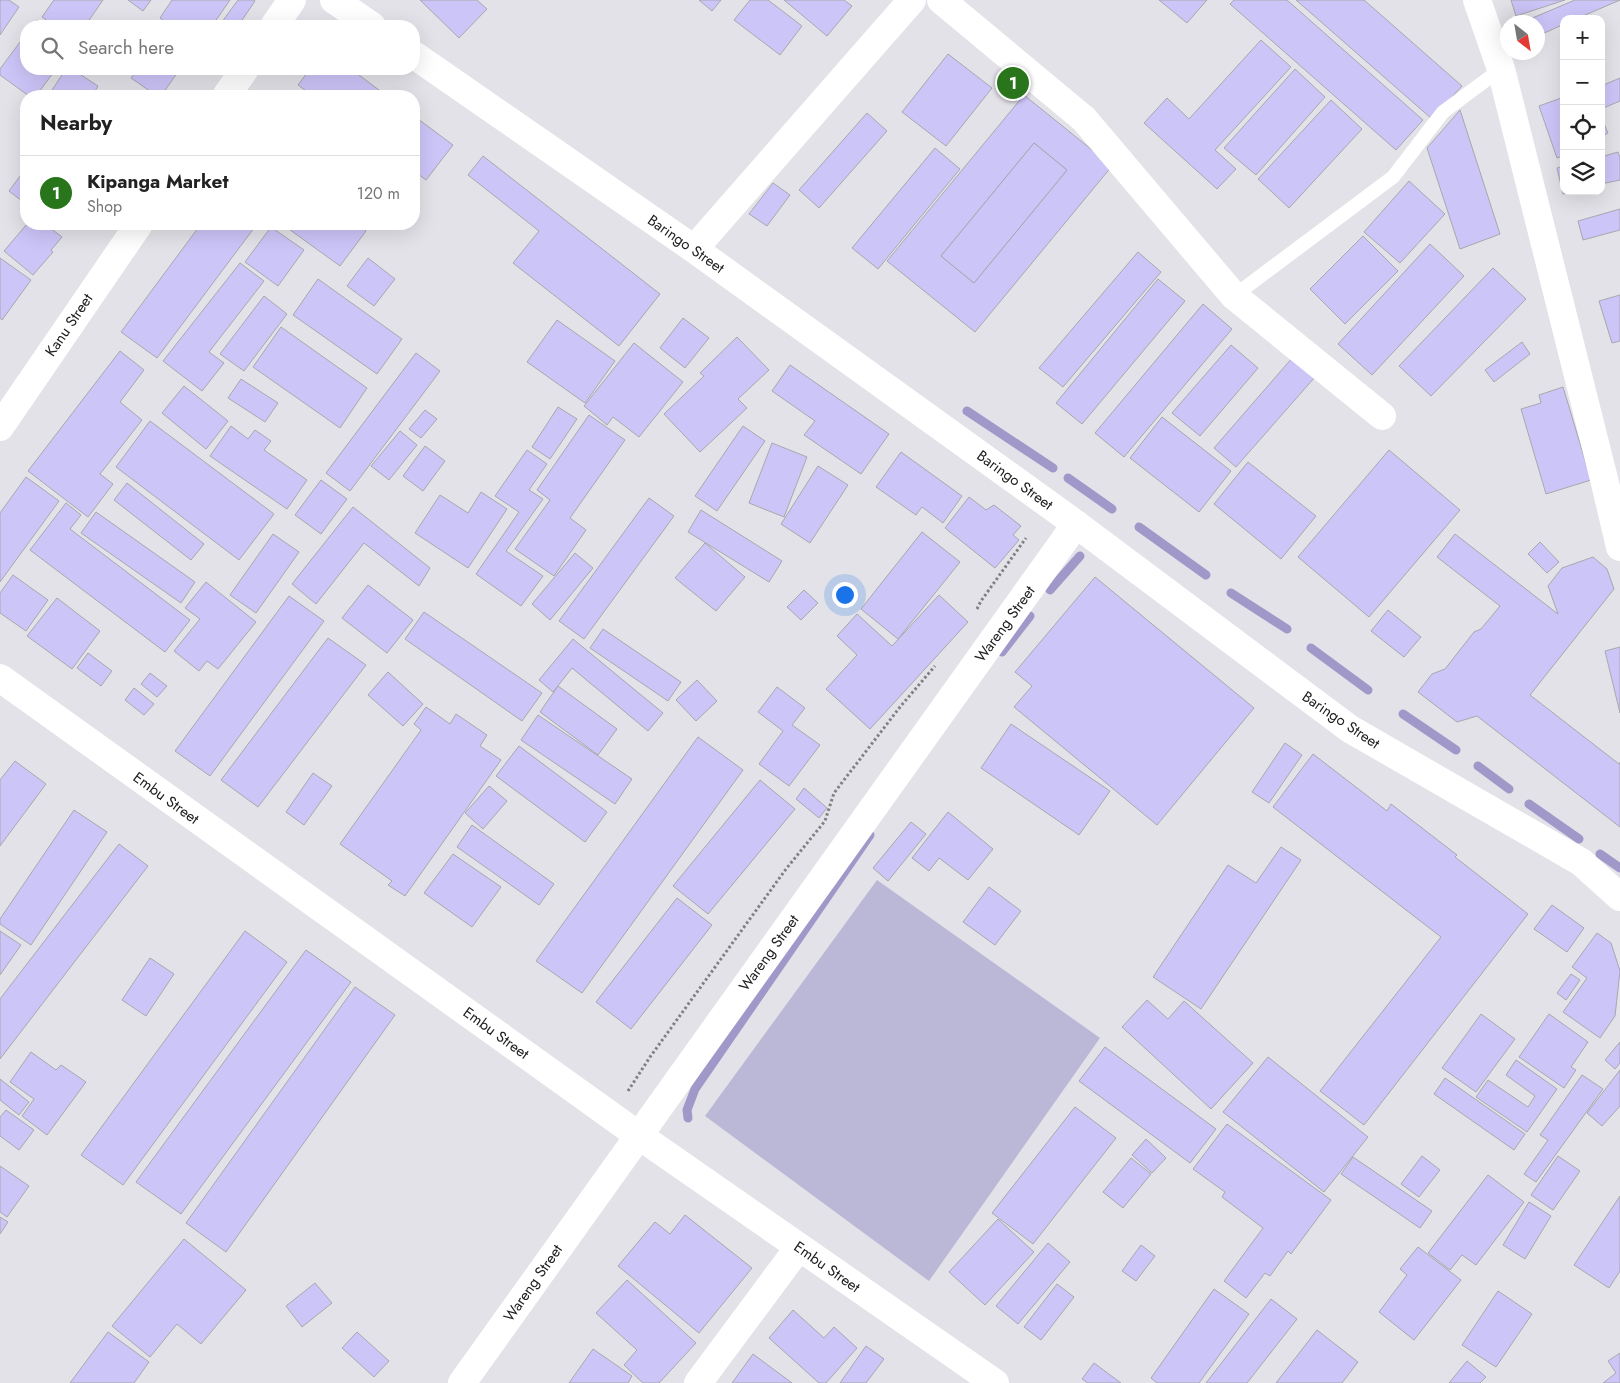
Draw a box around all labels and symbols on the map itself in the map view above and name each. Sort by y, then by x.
north arrow [1500,15,1545,60]
pin: 1 [997,64,1029,102]
street label: Baringo Street [643,209,729,279]
street label: Kanu Street [40,289,98,361]
street label: Baringo Street [972,445,1058,515]
street label: Wareng Street [970,581,1041,667]
your location [832,582,858,608]
street label: Baringo Street [1298,686,1385,754]
street label: Embu Street [129,767,204,830]
street label: Wareng Street [734,910,805,996]
street label: Embu Street [459,1002,534,1065]
street label: Embu Street [789,1236,865,1298]
street label: Wareng Street [498,1240,568,1326]

